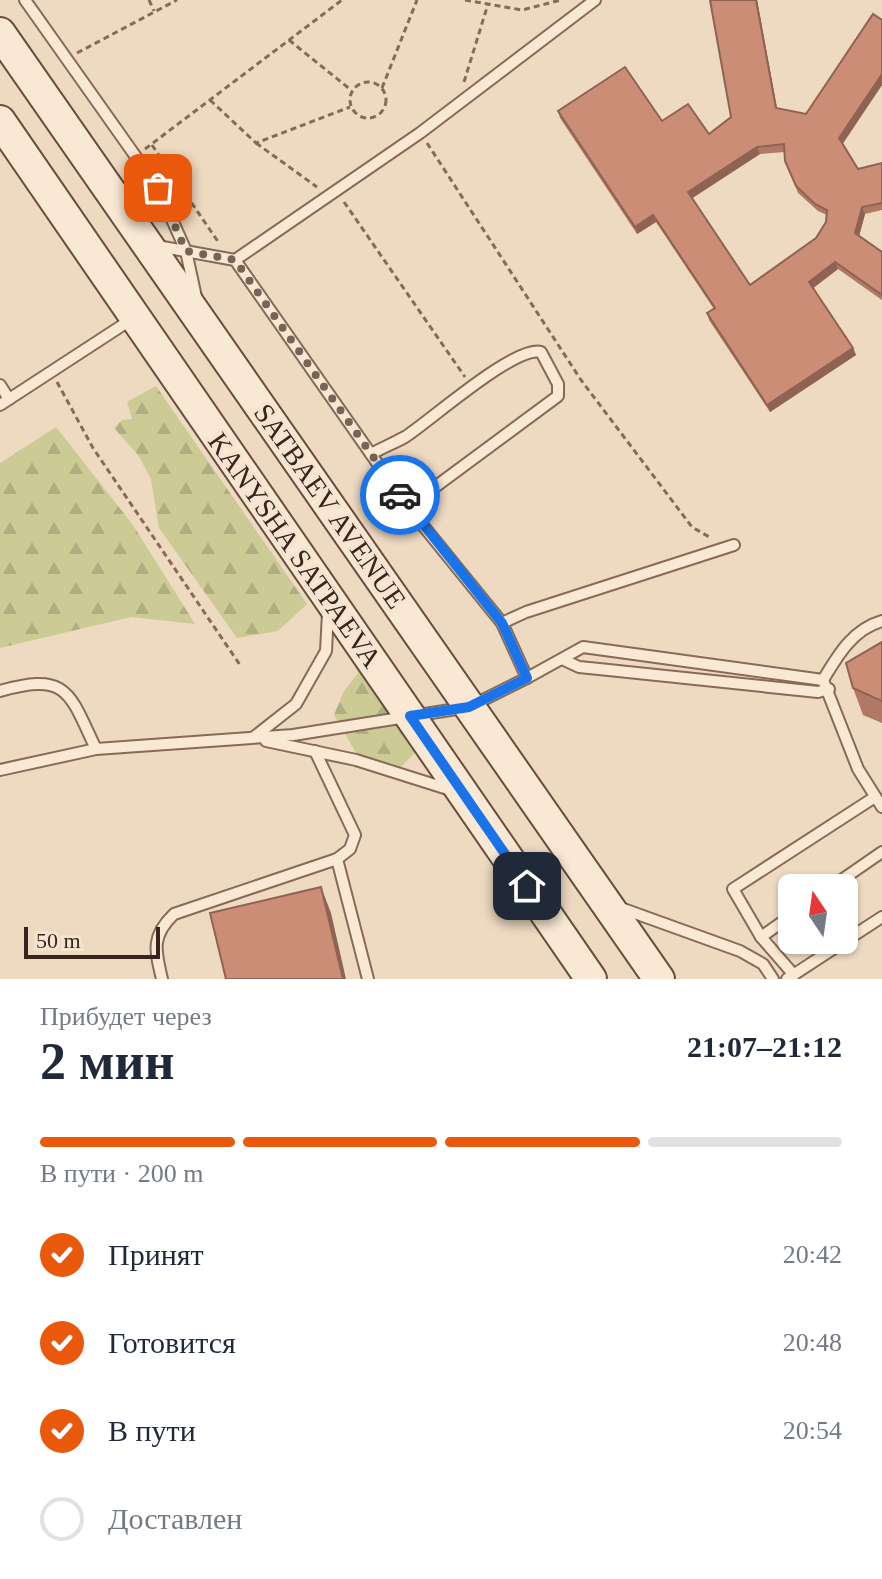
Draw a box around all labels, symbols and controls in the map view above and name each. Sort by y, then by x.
pin [124,154,192,222]
icon: bag [136,166,180,210]
street label: SATBAEV AVENUE [248,398,412,614]
street label: KANYSHA SATPAEVA [202,427,388,674]
courier [360,455,440,535]
icon: car [378,473,422,517]
pin [493,852,561,920]
icon: home [505,864,549,908]
north arrow [778,874,858,954]
map controls [778,874,858,954]
scale bar [24,923,160,959]
text: 50 m [36,928,81,953]
text: Прибудет через [40,1002,212,1031]
text: 21:07–21:12 [687,1030,842,1063]
text: 2 мин [40,1033,174,1090]
text: В пути · 200 m [40,1159,203,1188]
icon: check [40,1233,84,1277]
text: Принят [108,1238,204,1271]
text: 20:42 [783,1240,842,1269]
icon: check [40,1321,84,1365]
text: Готовится [108,1326,236,1359]
text: 20:48 [783,1328,842,1357]
icon: check [40,1409,84,1453]
text: В пути [108,1414,196,1447]
text: 20:54 [783,1416,842,1445]
text: Доставлен [108,1502,242,1535]

